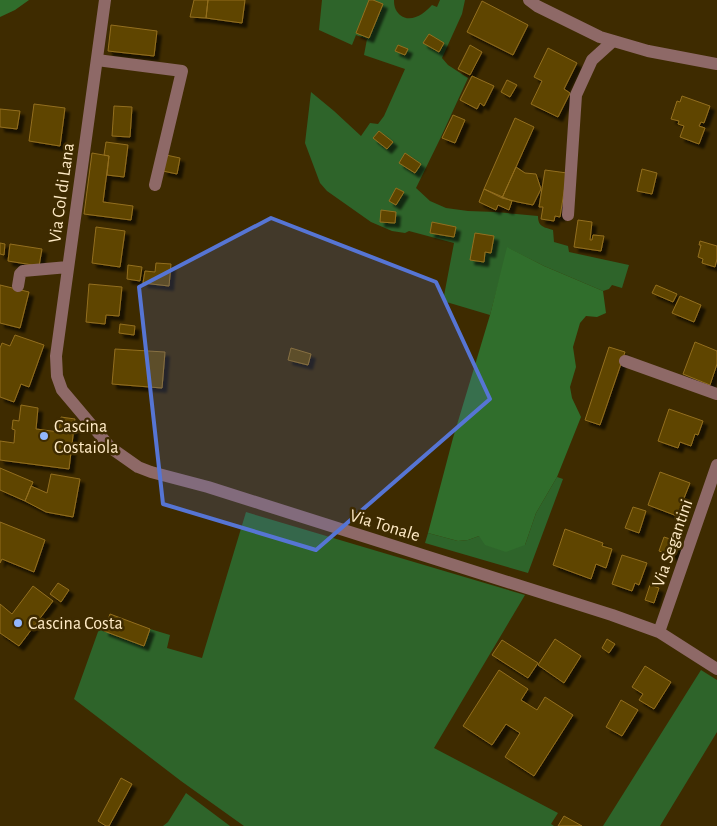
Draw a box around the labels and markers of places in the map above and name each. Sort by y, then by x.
place label: Cascina Costaiola [54,418,119,457]
marker: Cascina Costaiola [38,430,50,442]
place label: Cascina Costa [28,615,123,633]
marker: Cascina Costa [12,617,24,629]

